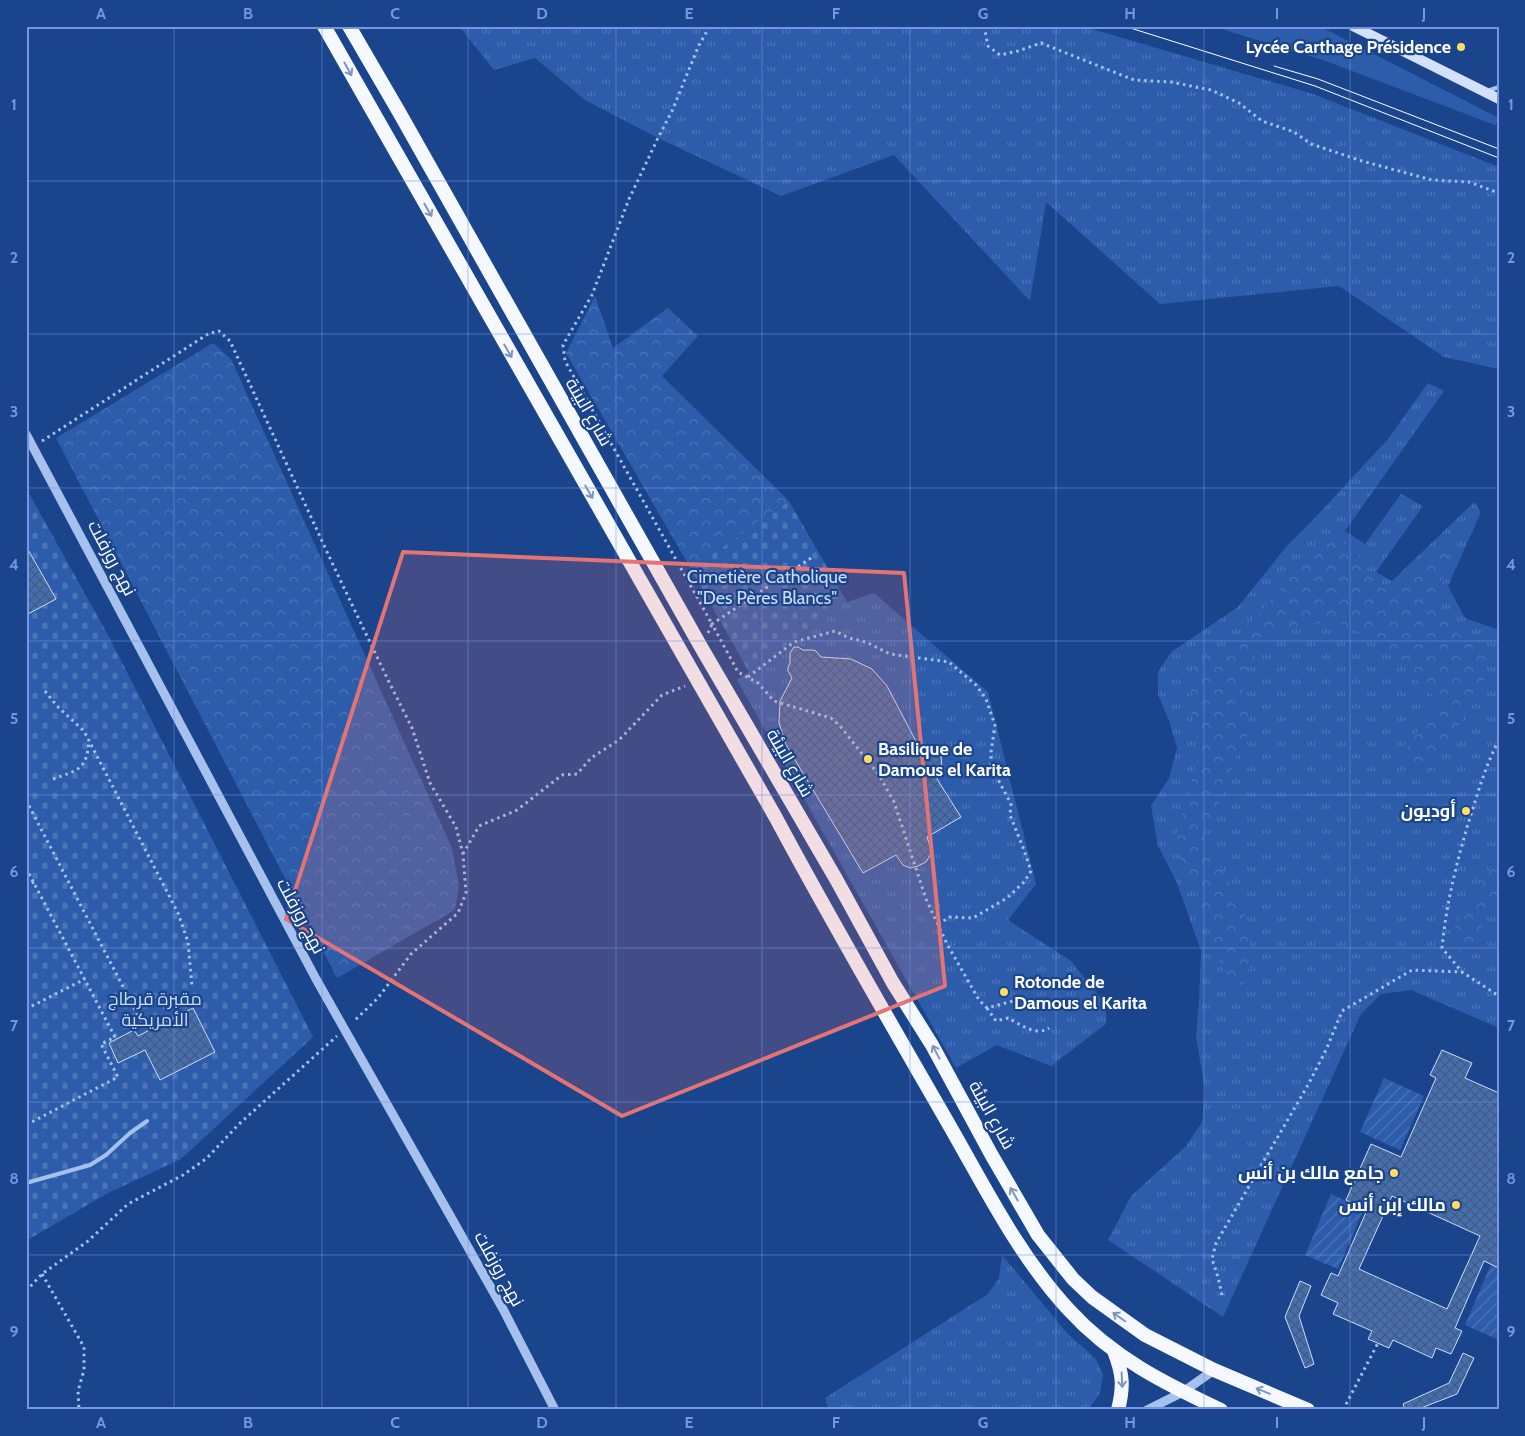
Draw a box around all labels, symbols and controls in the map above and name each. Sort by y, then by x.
text: A [96,4,106,23]
text: B [243,4,253,23]
text: C [390,4,400,23]
text: D [536,4,548,23]
text: E [684,4,694,23]
text: F [832,4,841,23]
text: G [978,4,988,23]
text: H [1124,4,1136,23]
text: I [1275,4,1279,23]
text: J [1421,4,1426,23]
place label: Lycée Carthage Présidence [1245,36,1451,58]
marker: Lycée Carthage Présidence [1455,41,1467,53]
one-way arrow [343,61,353,75]
text: 1 [11,95,17,114]
text: 1 [1508,95,1514,114]
one-way arrow [423,203,433,217]
text: 2 [10,248,18,267]
text: 2 [1507,248,1515,267]
one-way arrow [504,344,514,358]
street label: شارع البيئة [560,374,617,450]
text: 3 [10,402,18,421]
text: 3 [1507,402,1515,421]
one-way arrow [584,485,594,499]
street label: نهج روزفلت [82,516,141,600]
text: 4 [9,555,19,574]
text: 4 [1506,555,1516,574]
park label: Cimetière Catholique "Des Pères Blancs" [687,566,847,609]
text: 5 [10,709,18,728]
text: 5 [1507,709,1515,728]
street label: شارع البيئة [761,725,818,801]
place label: Basilique de Damous el Karita [878,738,1011,781]
marker: Basilique de Damous el Karita [862,753,874,765]
place label: أوديون [1401,798,1456,822]
marker: أوديون [1460,805,1472,817]
text: 6 [10,862,19,881]
text: 6 [1507,862,1516,881]
street label: نهج روزفلت [271,874,330,958]
place label: Rotonde de Damous el Karita [1014,971,1147,1014]
marker: Rotonde de Damous el Karita [998,986,1010,998]
park label: مقبرة قرطاج الأمريكية [108,988,202,1031]
text: 7 [10,1016,19,1035]
text: 7 [1507,1016,1516,1035]
one-way arrow [931,1045,940,1060]
street label: شارع البيئة [963,1077,1020,1154]
place label: جامع مالك بن أنس [1238,1160,1384,1185]
marker: جامع مالك بن أنس [1388,1167,1400,1179]
text: 8 [9,1169,19,1188]
text: 8 [1506,1169,1516,1188]
one-way arrow [1009,1188,1019,1202]
place label: مالك إبن أنس [1339,1192,1446,1217]
marker: مالك إبن أنس [1450,1199,1462,1211]
street label: نهج روزفلت [469,1228,529,1311]
one-way arrow [1112,1312,1126,1322]
text: 9 [10,1322,19,1341]
text: 9 [1507,1322,1516,1341]
one-way arrow [1117,1372,1126,1388]
one-way arrow [1256,1386,1271,1396]
text: A [96,1413,106,1432]
text: B [243,1413,253,1432]
text: C [390,1413,400,1432]
text: D [536,1413,548,1432]
text: E [684,1413,694,1432]
text: F [832,1413,841,1432]
text: G [978,1413,988,1432]
text: H [1124,1413,1136,1432]
text: I [1275,1413,1279,1432]
text: J [1421,1413,1426,1432]

